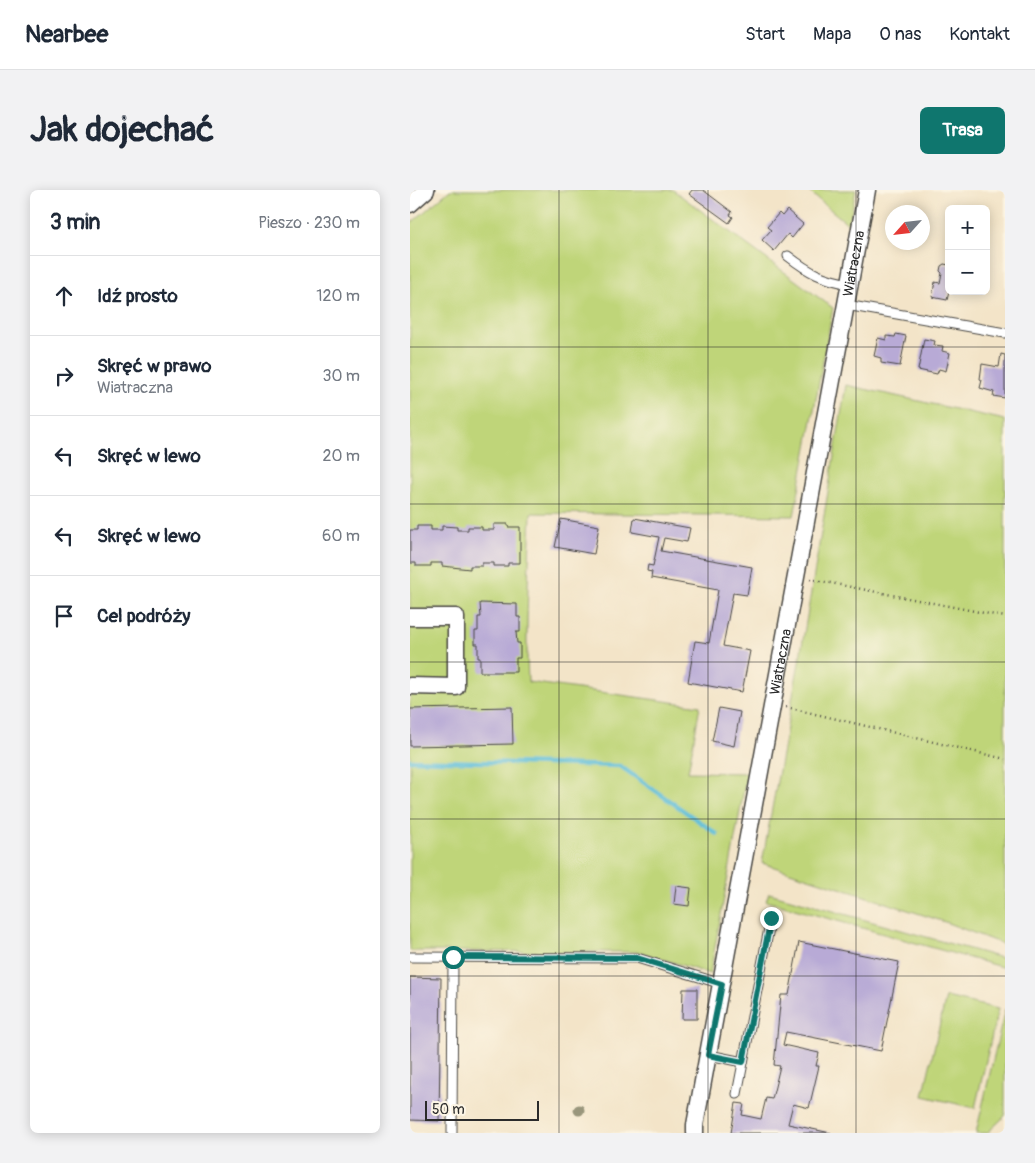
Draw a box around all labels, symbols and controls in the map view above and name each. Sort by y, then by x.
text: Nearbee [25,20,108,49]
text: Start [745,23,785,46]
text: Mapa [813,23,851,46]
text: O nas [879,23,921,46]
text: Kontakt [949,23,1010,46]
button: Trasa [920,107,1005,154]
text: Jak dojechać [30,108,214,152]
north arrow [885,205,930,250]
map controls [945,205,990,295]
button: + [945,205,990,250]
text: 3 min [50,209,100,236]
text: Pieszo · 230 m [258,213,360,233]
street label: Wiatraczna [840,229,868,298]
button: − [945,250,990,295]
icon: ahead [50,282,78,310]
text: Idź prosto [97,284,178,308]
text: 120 m [316,286,360,306]
text: Skręć w prawo [97,354,211,378]
icon: right [50,362,78,390]
text: 30 m [322,366,360,386]
text: Wiatraczna [97,378,173,398]
icon: left [50,442,78,470]
text: Skręć w lewo [97,444,201,468]
text: 20 m [322,446,360,466]
icon: left [50,522,78,550]
text: Skręć w lewo [97,524,201,548]
text: 60 m [322,526,360,546]
icon: arrive [50,602,78,630]
text: Cel podróży [97,604,190,628]
street label: Wiatraczna [766,628,795,696]
route end [760,907,783,930]
route start [442,946,465,969]
scale bar [425,1098,539,1121]
text: 50 m [432,1101,465,1118]

